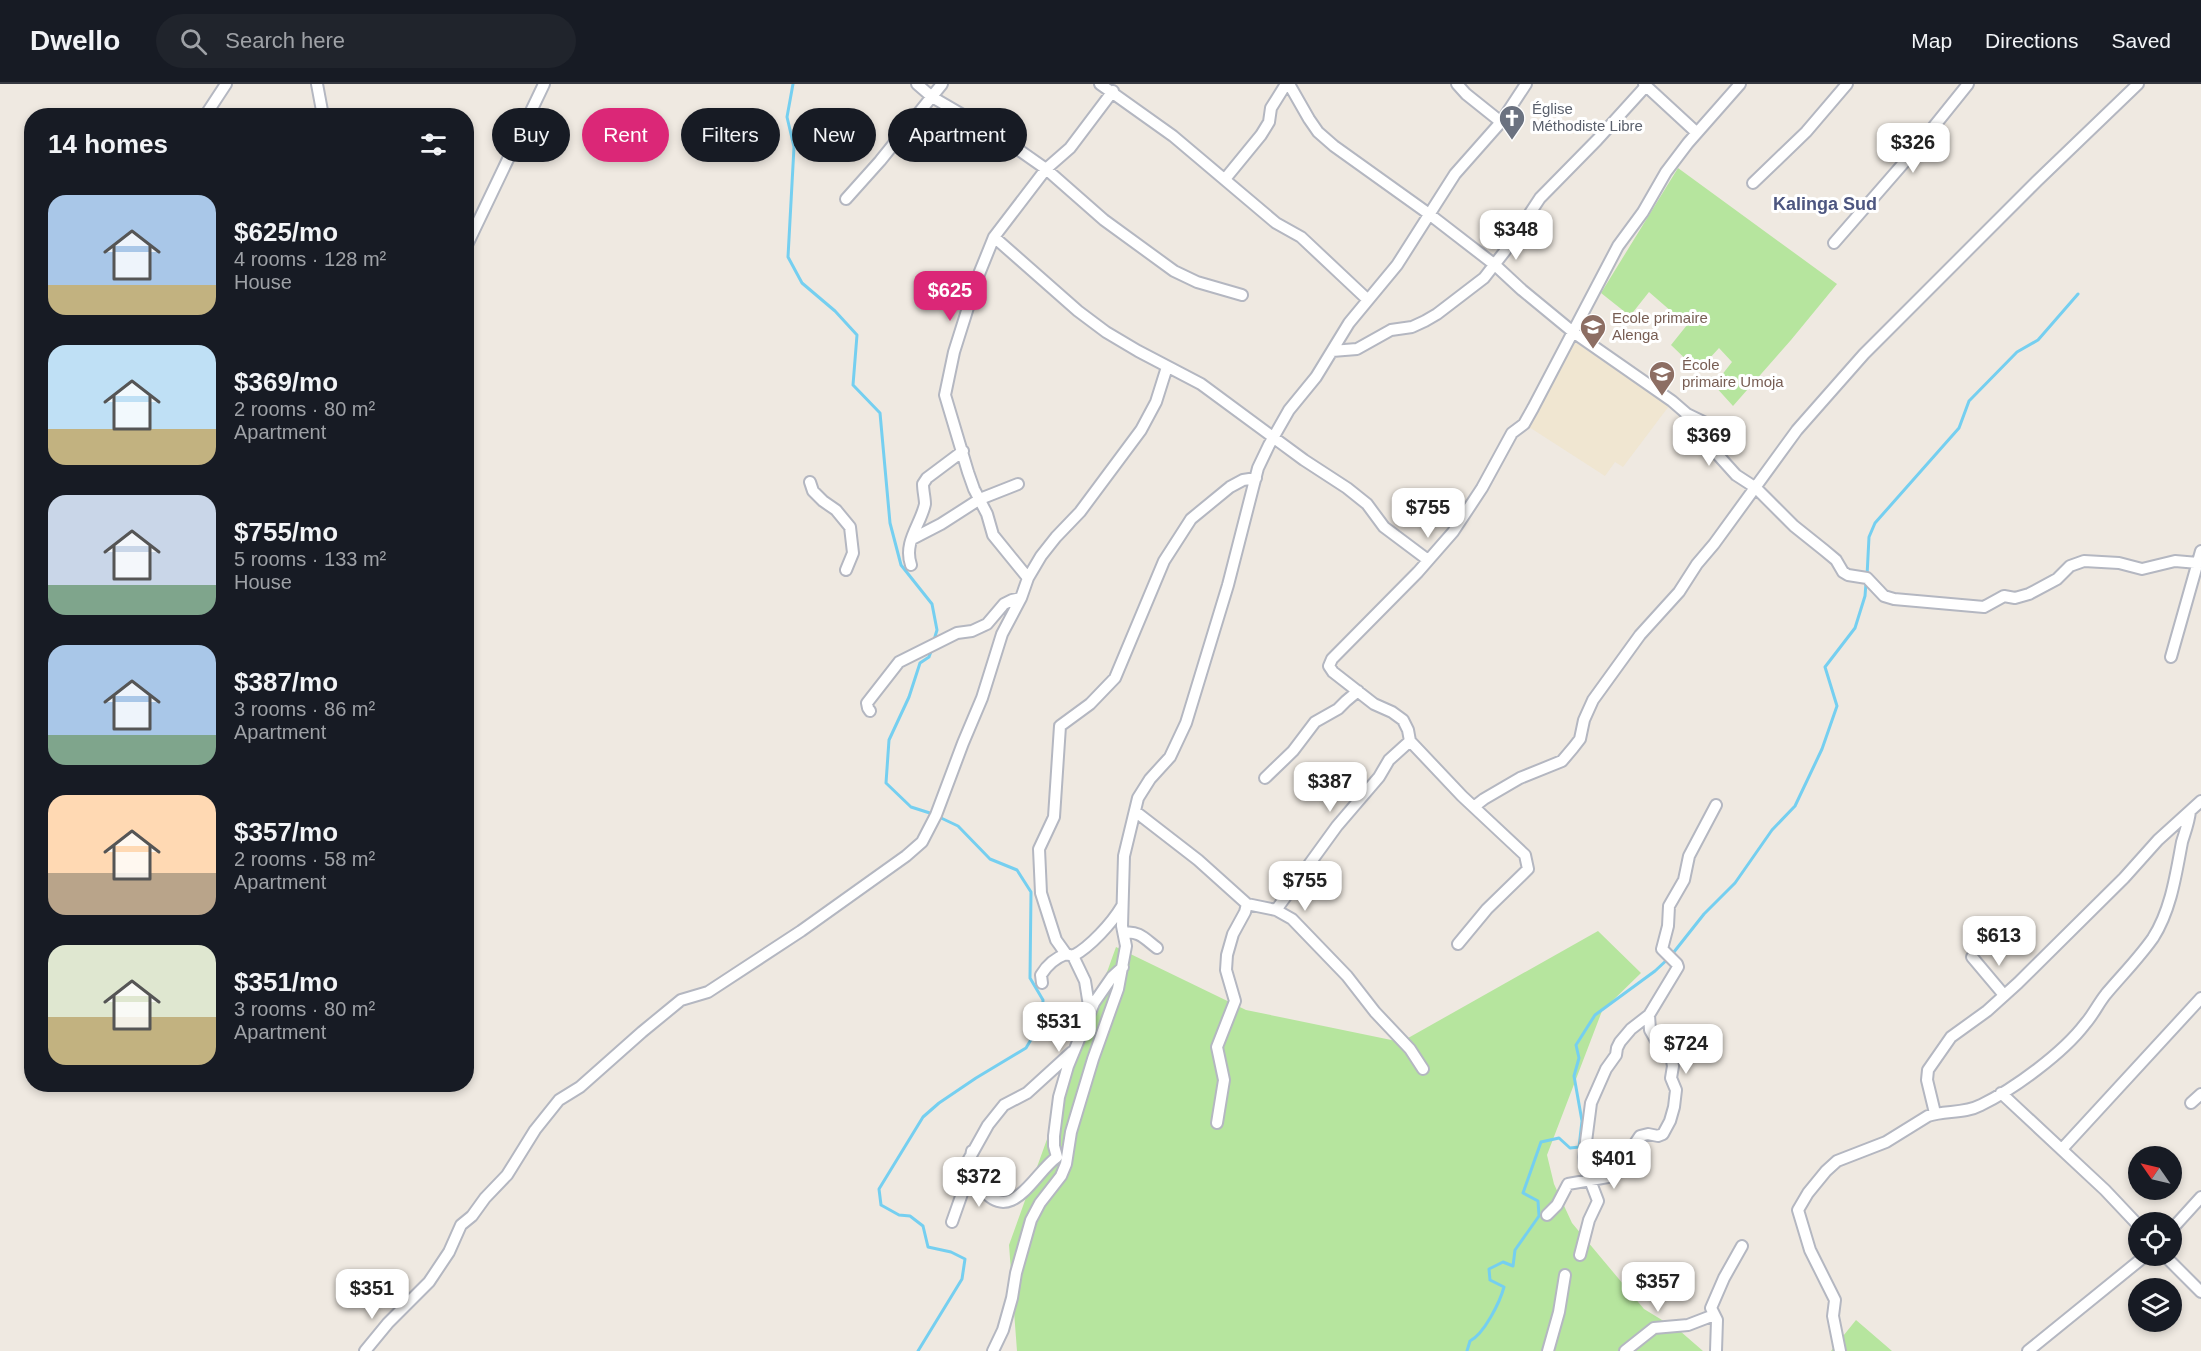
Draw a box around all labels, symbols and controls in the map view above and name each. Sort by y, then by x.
search box [156,14,576,68]
text: Dwello [30,25,120,56]
icon: search [177,25,210,58]
text: Search here [225,28,345,53]
text: Map [1911,29,1952,52]
text: Directions [1985,29,2078,52]
text: Saved [2111,29,2171,52]
place label: Église Méthodiste Libre [1532,100,1643,134]
church icon: Église Méthodiste Libre [1497,103,1527,141]
chip: Buy [492,108,570,162]
chip: Rent [582,108,669,162]
chip: Filters [681,108,780,162]
chip: New [792,108,876,162]
chip: Apartment [888,108,1027,162]
pin: $326 [1877,123,1949,174]
icon: filters [417,128,450,161]
text: 14 homes [48,129,168,159]
text: $326 [1891,131,1935,153]
district label: Kalinga Sud [1773,194,1877,214]
pin: $348 [1480,210,1552,261]
text: $625/mo [234,217,338,247]
text: $348 [1494,218,1538,240]
icon: home [96,219,168,291]
text: 4 rooms · 128 m² [234,248,386,270]
text: House [234,271,292,293]
pin: $625 [914,271,986,322]
text: $625 [928,279,972,301]
place label: Ecole primaire Alenga [1612,309,1708,343]
school or university icon: Ecole primaire Alenga [1578,312,1608,350]
place label: École primaire Umoja [1682,356,1784,390]
school or university icon: École primaire Umoja [1647,359,1677,397]
text: $369/mo [234,367,338,397]
icon: home [96,369,168,441]
text: 2 rooms · 80 m² [234,398,375,420]
pin: $369 [1673,416,1745,467]
text: Apartment [234,421,326,443]
text: $369 [1687,424,1731,446]
pin: $755 [1392,488,1464,539]
text: $755 [1406,496,1450,518]
text: $755/mo [234,517,338,547]
icon: home [96,519,168,591]
text: 5 rooms · 133 m² [234,548,386,570]
text: House [234,571,292,593]
text: $387/mo [234,667,338,697]
icon: home [96,669,168,741]
text: 3 rooms · 86 m² [234,698,375,720]
text: Apartment [234,721,326,743]
pin: $387 [1294,762,1366,813]
text: $387 [1308,770,1352,792]
text: $357/mo [234,817,338,847]
icon: home [96,819,168,891]
text: 2 rooms · 58 m² [234,848,375,870]
pin: $755 [1269,861,1341,912]
text: $755 [1283,869,1327,891]
text: Apartment [234,871,326,893]
pin: $613 [1963,916,2035,967]
text: $613 [1977,924,2021,946]
text: $351/mo [234,967,338,997]
icon: home [96,969,168,1041]
text: 3 rooms · 80 m² [234,998,375,1020]
pin: $531 [1023,1002,1095,1053]
text: $531 [1037,1010,1081,1032]
text: Apartment [234,1021,326,1043]
pin: $724 [1650,1024,1722,1075]
text: $724 [1664,1032,1708,1054]
pin: $401 [1578,1139,1650,1190]
north arrow [2128,1146,2182,1200]
map controls [2128,1146,2182,1332]
text: $401 [1592,1147,1636,1169]
pin: $372 [943,1157,1015,1208]
text: $372 [957,1165,1001,1187]
button: locate [2128,1212,2182,1266]
pin: $357 [1622,1262,1694,1313]
pin: $351 [336,1269,408,1320]
text: $357 [1636,1270,1680,1292]
text: $351 [350,1277,394,1299]
button: layers [2128,1278,2182,1332]

